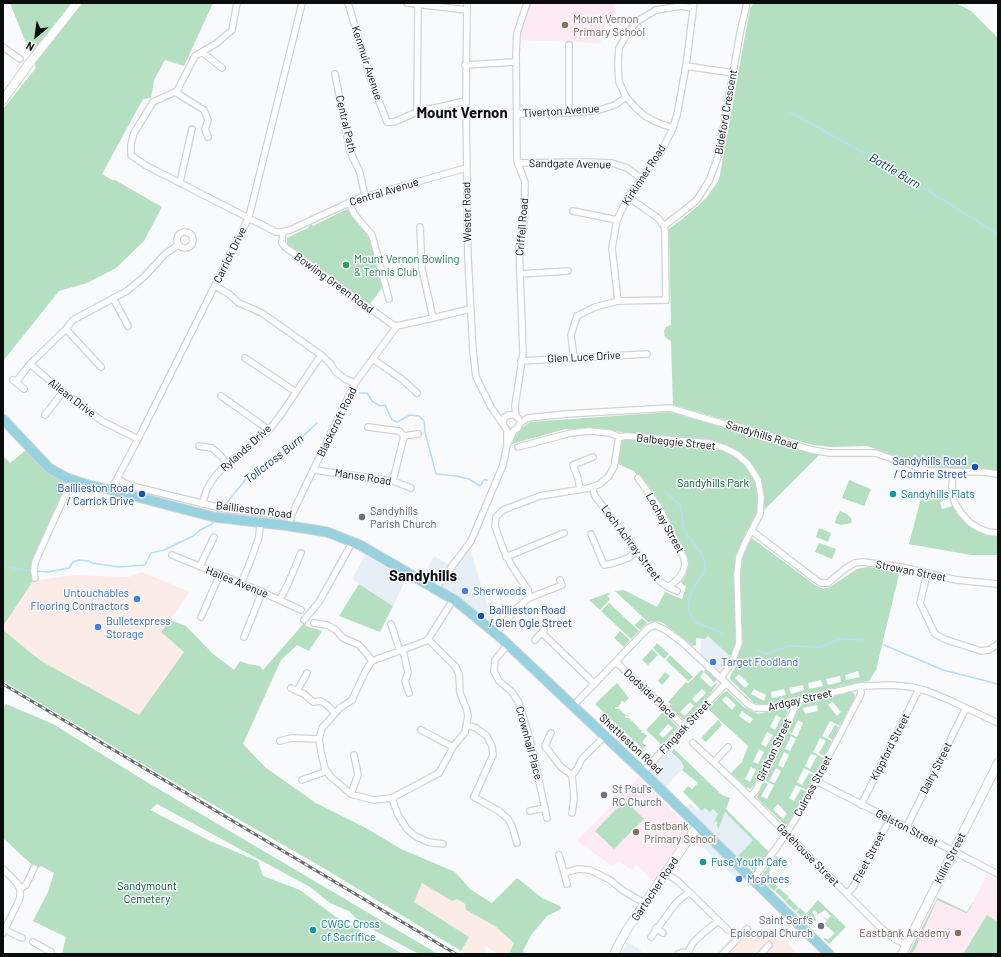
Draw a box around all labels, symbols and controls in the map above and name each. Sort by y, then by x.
place label: Mount Vernon Primary School [573,12,645,38]
north arrow [16,16,56,56]
marker: Mount Vernon Primary School [560,20,570,30]
street label: Kenmuir Avenue [349,24,385,102]
text: N [24,39,36,54]
street label: Bideford Crescent [712,68,740,156]
street label: Central Path [333,94,359,154]
street label: Tiverton Avenue [522,102,600,120]
district label: Mount Vernon [416,104,508,122]
street label: Kirkinner Road [619,142,669,208]
water label: Battle Burn [867,150,923,192]
street label: Sandgate Avenue [529,157,611,171]
street label: Central Avenue [348,175,420,209]
street label: Wester Road [460,182,474,242]
street label: Criffell Road [513,197,531,257]
street label: Carrick Drive [211,225,249,285]
street label: Bowling Green Road [292,250,376,316]
place label: Mount Vernon Bowling & Tennis Club [354,252,459,278]
marker: Mount Vernon Bowling & Tennis Club [341,260,351,270]
street label: Glen Luce Drive [547,348,621,366]
street label: Ailean Drive [46,376,98,420]
street label: Blackcroft Road [314,385,360,459]
street label: Sandyhills Road [724,418,800,452]
street label: Rylands Drive [218,422,274,474]
water label: Tollcross Burn [241,431,307,487]
street label: Balbeggie Street [636,431,716,453]
place label: Sandyhills Road / Comrie Street [892,454,967,480]
marker: Sandyhills Road / Comrie Street [970,462,980,472]
street label: Manse Road [334,466,392,488]
park label: Sandyhills Park [677,476,749,490]
place label: Baillieston Road / Carrick Drive [58,481,134,507]
place label: Sandyhills Flats [901,487,975,501]
marker: Baillieston Road / Carrick Drive [137,489,147,499]
marker: Sandyhills Flats [888,489,898,499]
street label: Lochay Street [643,491,687,555]
street label: Baillieston Road [215,499,293,521]
street label: Loch Achray Street [598,503,664,583]
place label: Sandyhills Parish Church [370,504,436,530]
marker: Sandyhills Parish Church [357,512,367,522]
street label: Strowan Street [875,558,947,584]
street label: Hailes Avenue [204,563,270,601]
district label: Sandyhills [389,567,457,585]
place label: Sherwoods [473,584,526,598]
place label: Untouchables Flooring Contractors [30,586,129,612]
marker: Sherwoods [460,586,470,596]
marker: Untouchables Flooring Contractors [132,594,142,604]
place label: Baillieston Road / Glen Ogle Street [489,603,572,629]
marker: Baillieston Road / Glen Ogle Street [476,611,486,621]
place label: Bulletexpress Storage [106,614,170,640]
marker: Bulletexpress Storage [93,622,103,632]
place label: Target Foodland [721,655,798,669]
marker: Target Foodland [708,657,718,667]
street label: Dodside Place [621,666,679,722]
street label: Ardgay Street [767,686,833,714]
street label: Fingask Street [656,697,714,757]
street label: Crownhall Place [513,705,545,781]
street label: Shettleston Road [597,711,665,777]
street label: Kippford Street [867,711,913,783]
street label: Girthon Street [754,717,794,783]
street label: Dalry Street [917,740,955,796]
street label: Culross Street [791,753,835,819]
place label: St Paul's RC Church [612,782,662,808]
marker: St Paul's RC Church [599,790,609,800]
street label: Gelston Street [874,807,940,849]
place label: Eastbank Primary School [644,819,716,845]
street label: Gatehouse Street [774,821,842,889]
marker: Eastbank Primary School [631,827,641,837]
street label: Fleet Street [850,829,888,885]
street label: Killin Street [932,830,968,886]
street label: Gartocher Road [629,855,681,923]
place label: Fuse Youth Cafe [711,855,787,869]
marker: Fuse Youth Cafe [698,857,708,867]
place label: Mcphees [747,872,789,886]
marker: Mcphees [734,874,744,884]
park label: Sandymount Cemetery [117,879,177,905]
place label: Saint Serf's Episcopal Church [730,913,813,939]
place label: CWGC Cross of Sacrifice [321,917,380,943]
marker: Saint Serf's Episcopal Church [816,921,826,931]
marker: CWGC Cross of Sacrifice [308,925,318,935]
place label: Eastbank Academy [859,926,950,940]
marker: Eastbank Academy [953,928,963,938]

